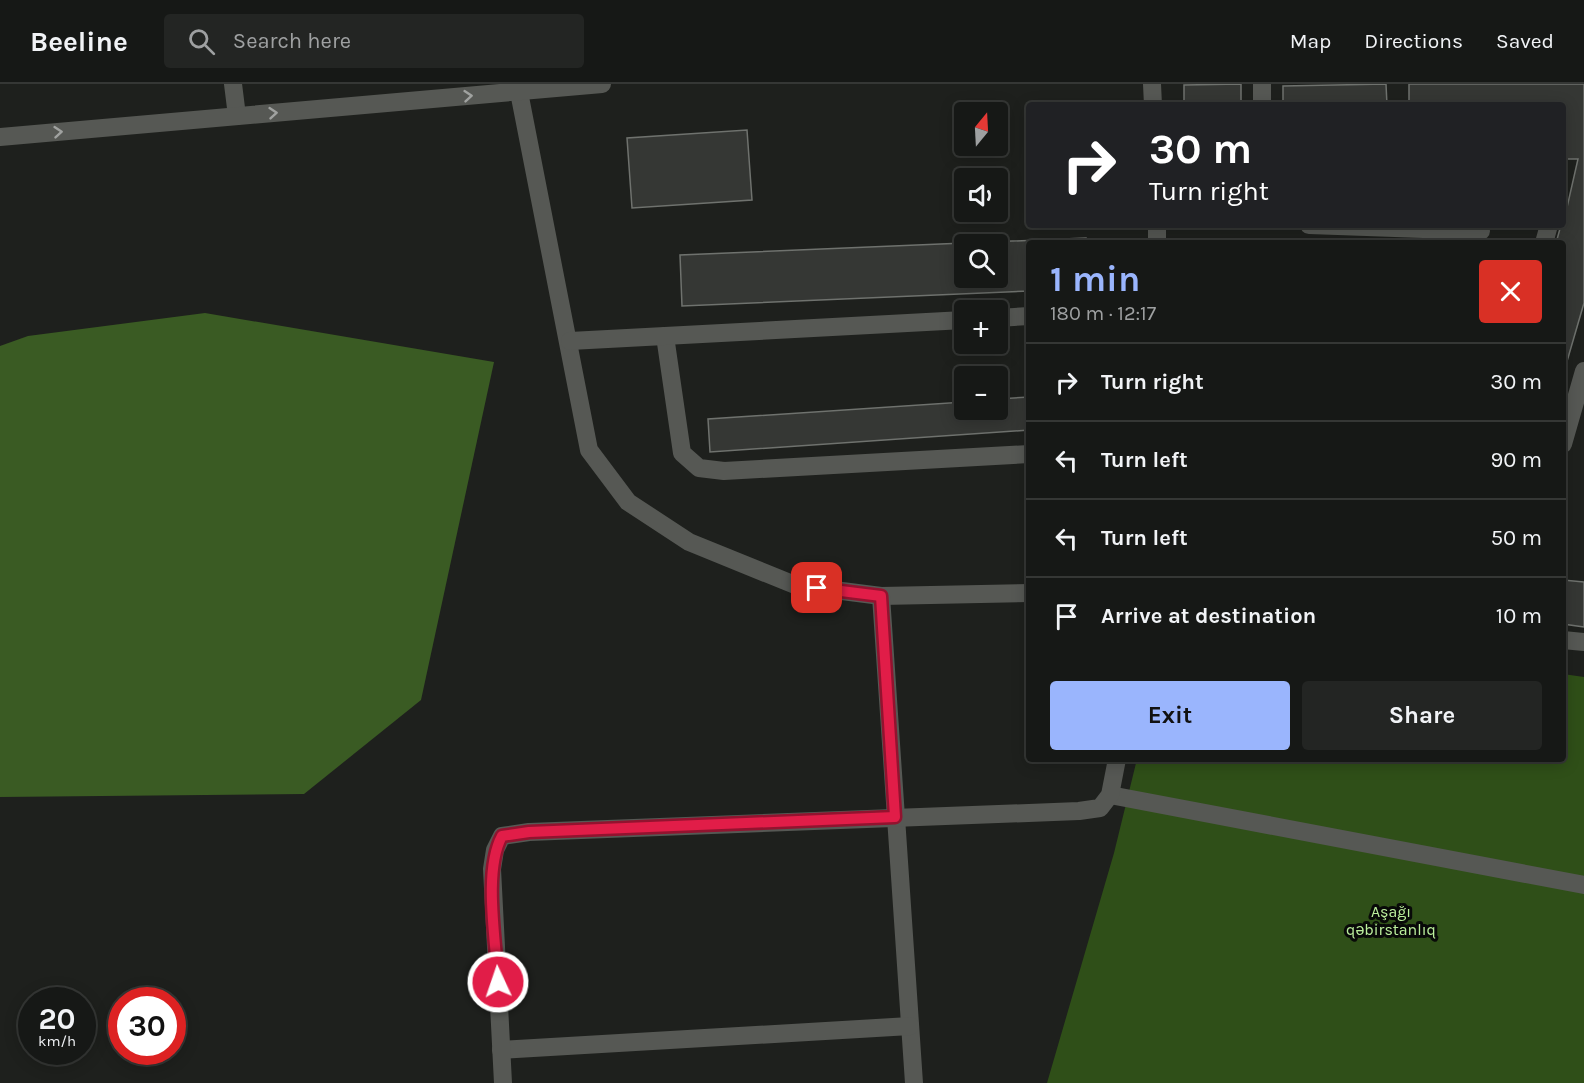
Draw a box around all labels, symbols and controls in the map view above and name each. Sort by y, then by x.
search box [164,14,584,68]
text: Beeline [30,25,128,58]
icon: search [185,25,218,58]
text: Search here [233,28,351,54]
text: Map [1290,29,1331,53]
text: Directions [1364,29,1463,53]
text: Saved [1496,29,1554,53]
one-way arrow [463,90,472,103]
north arrow [954,102,1008,156]
map controls [954,102,1008,420]
one-way arrow [269,107,278,120]
text: 30 m [1149,124,1252,174]
one-way arrow [54,126,63,139]
icon: right [1050,126,1128,204]
button: sound [954,168,1008,222]
text: Turn right [1149,175,1269,207]
button: search [954,234,1008,288]
text: 1 min [1050,258,1140,300]
button: close [1479,260,1542,323]
button: + [954,300,1008,354]
text: 180 m · 12:17 [1050,302,1156,325]
button: − [954,366,1008,420]
icon: right [1050,366,1083,399]
text: Turn right [1101,369,1204,395]
text: 30 m [1490,369,1542,395]
icon: left [1050,444,1083,477]
text: Turn left [1101,447,1188,473]
text: 90 m [1490,447,1542,473]
icon: left [1050,522,1083,555]
text: Turn left [1101,525,1188,551]
text: 50 m [1491,525,1542,551]
pin [791,562,842,613]
icon: arrive [800,571,833,604]
icon: arrive [1050,600,1083,633]
text: Arrive at destination [1101,603,1316,629]
text: 10 m [1496,603,1542,629]
button: Exit [1050,681,1290,750]
button: Share [1302,681,1542,750]
park label: Aşağı qəbirstanlıq [1346,902,1436,939]
position arrow [466,950,530,1014]
speed limit sign: 30 [108,987,186,1065]
text: 20 [38,1001,76,1037]
text: km/h [38,1032,76,1050]

